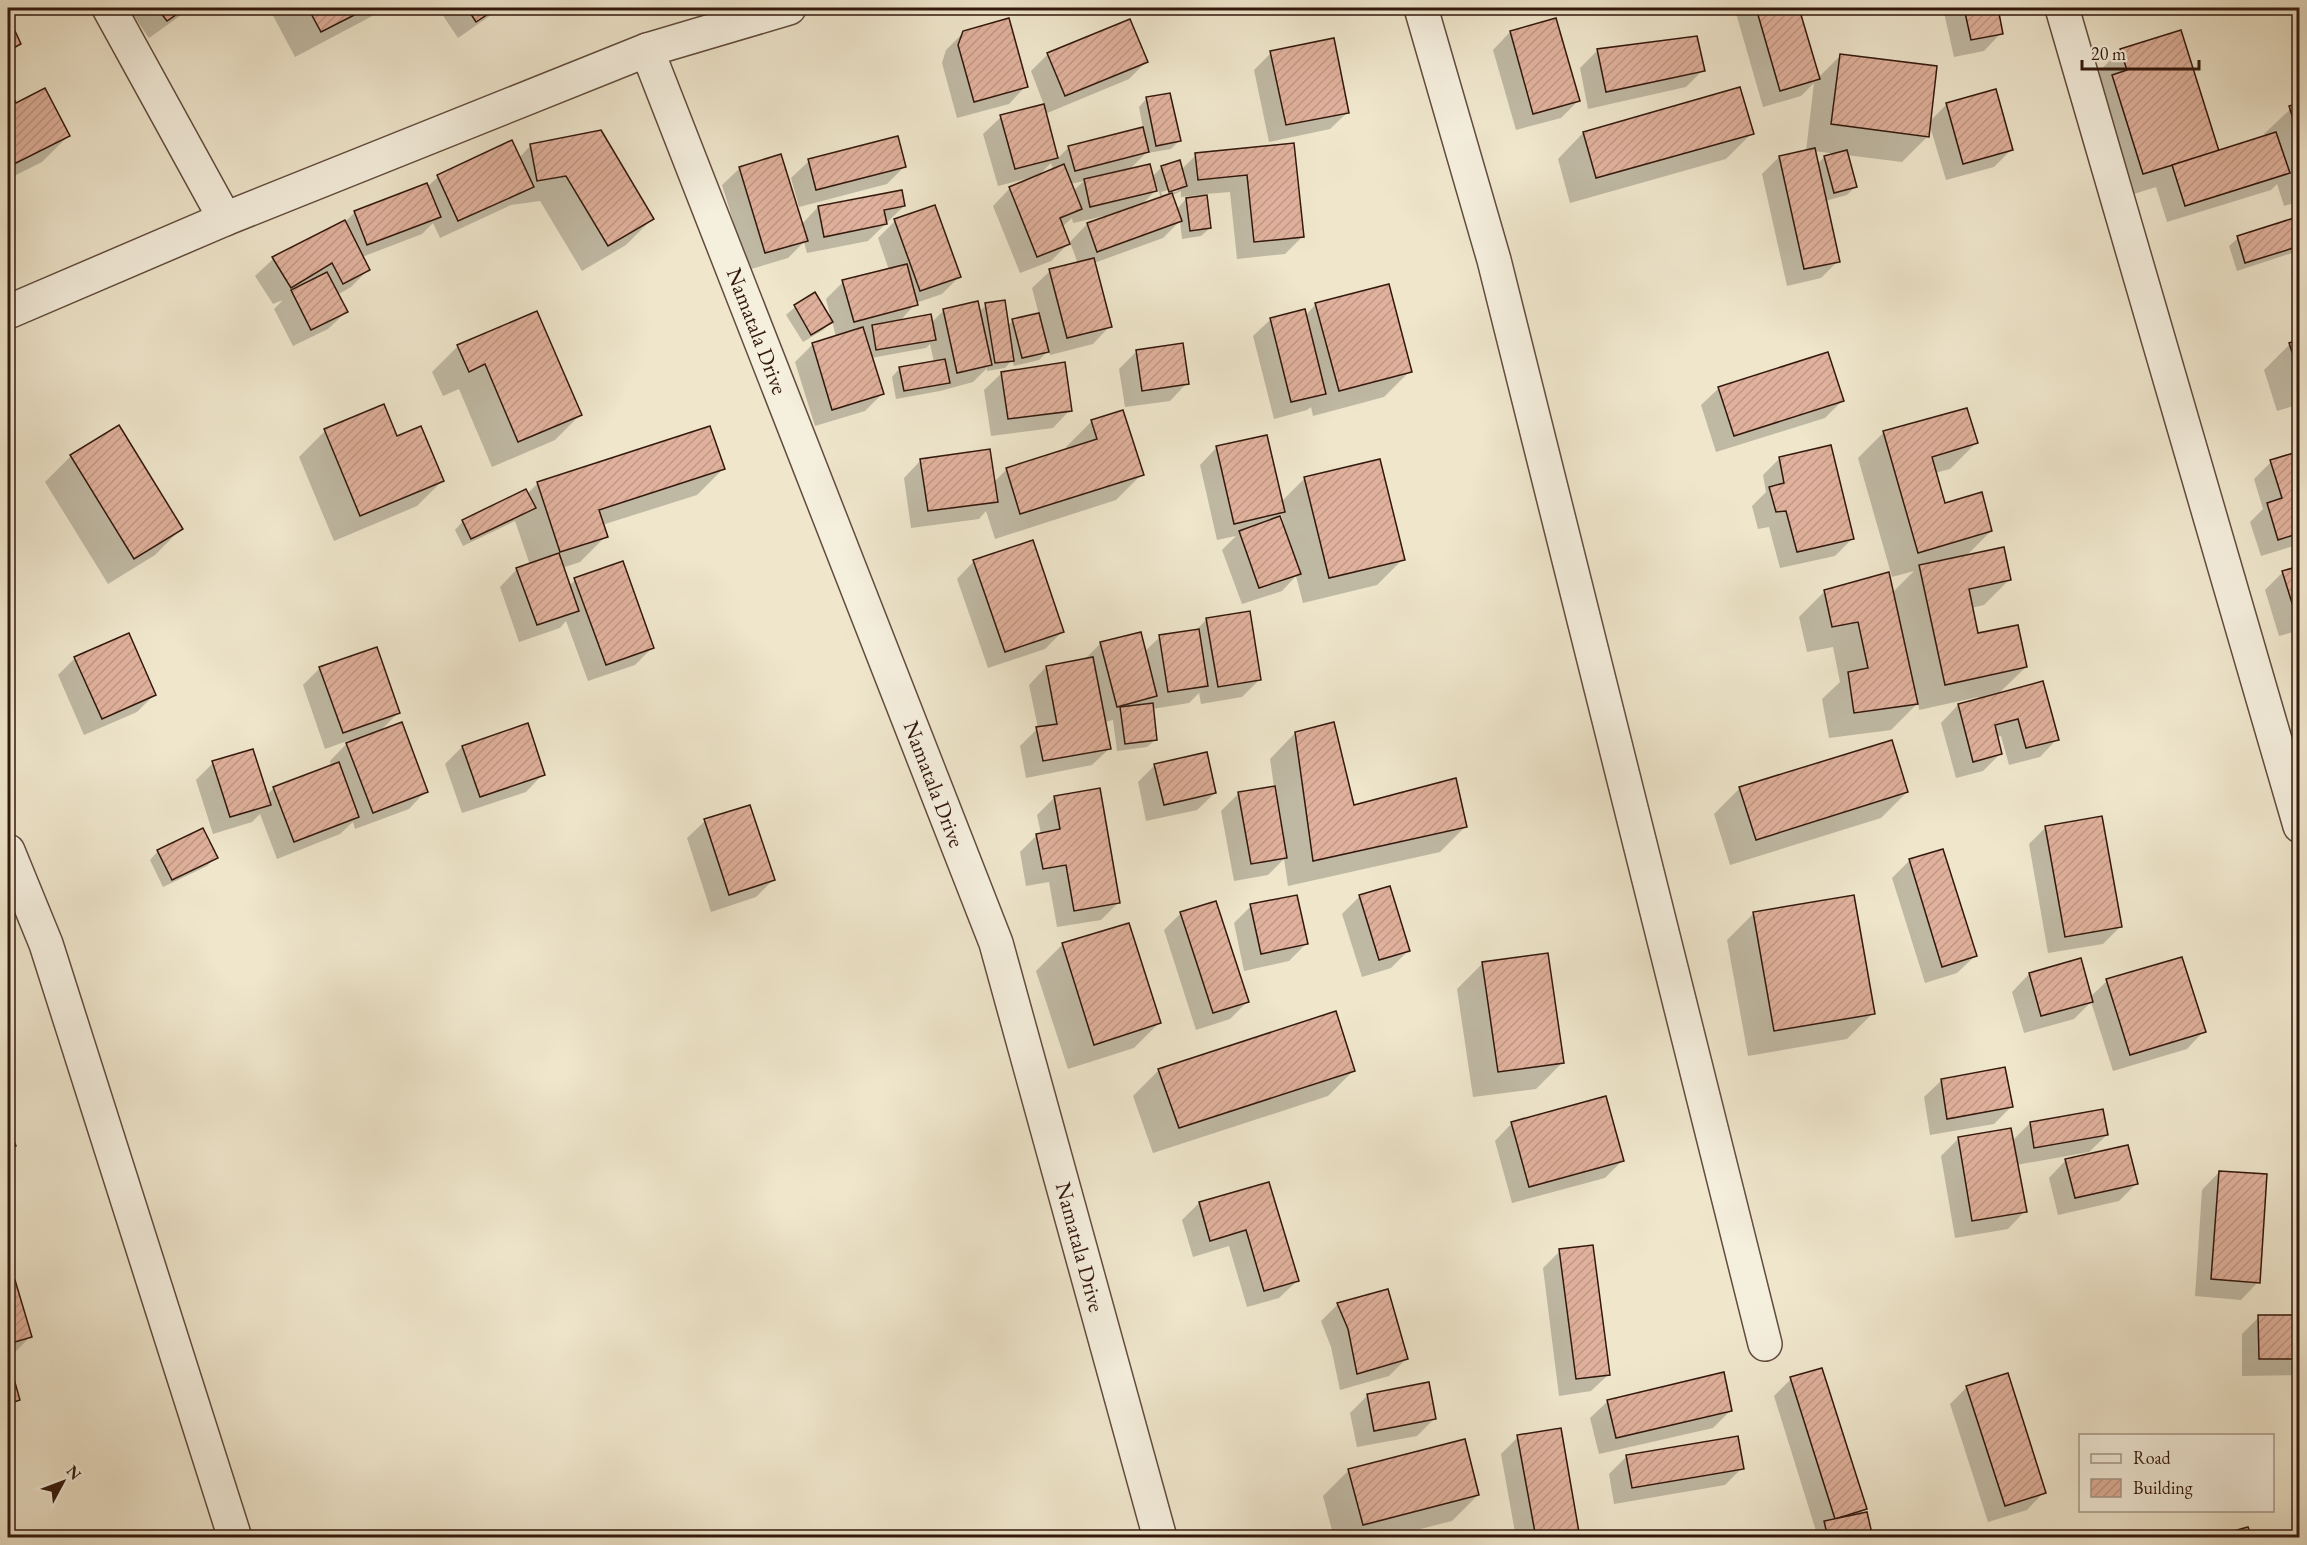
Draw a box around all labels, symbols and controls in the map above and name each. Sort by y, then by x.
scale bar [2082,33,2199,71]
text: 20 m [2091,42,2126,65]
street label: Namatala Drive [720,264,795,399]
street label: Namatala Drive [897,717,972,852]
street label: Namatala Drive [1049,1179,1111,1316]
legend [2079,1434,2274,1512]
text: Road [2133,1446,2172,1469]
north arrow [33,1452,93,1512]
text: N [62,1461,86,1484]
text: Building [2133,1476,2193,1499]

